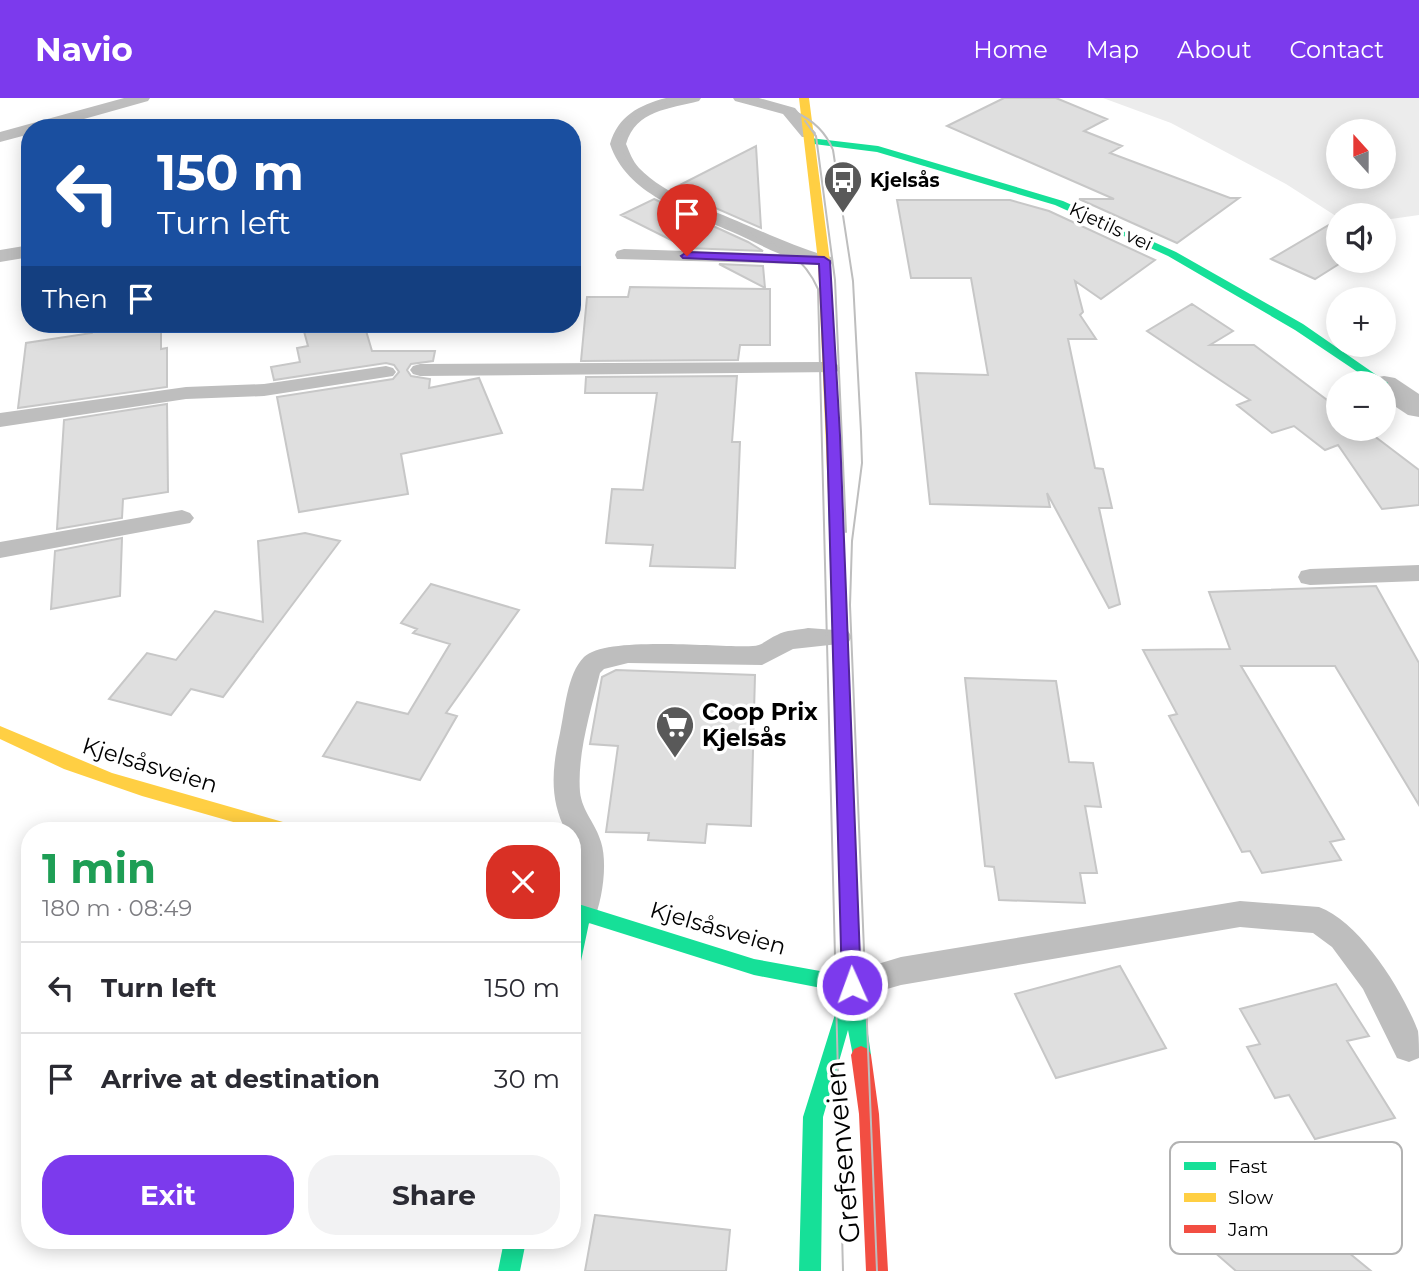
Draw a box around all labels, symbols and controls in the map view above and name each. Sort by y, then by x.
text: Navio [35,29,133,69]
text: Home [973,35,1048,64]
text: Map [1086,35,1139,64]
text: About [1177,35,1251,64]
text: Contact [1289,35,1384,64]
north arrow [1326,119,1396,189]
map controls [1326,119,1396,441]
text: 150 m [157,143,304,202]
icon: left [42,147,133,238]
bus stop icon: Kjelsås [822,159,864,214]
place label: Kjelsås [870,169,940,192]
pin [657,184,717,256]
icon: arrive [668,195,706,233]
street label: Kjetils vei [1066,197,1156,256]
text: Turn left [157,203,291,242]
button: sound [1326,203,1396,273]
icon: arrive [122,280,160,318]
text: Then [42,283,108,315]
button: + [1326,287,1396,357]
button: − [1326,371,1396,441]
place label: Coop Prix Kjelsås [702,698,818,752]
supermarket icon: Coop Prix Kjelsås [654,704,696,759]
street label: Kjelsåsveien [79,731,221,799]
text: 1 min [42,842,156,894]
button: close [486,845,560,919]
text: 180 m · 08:49 [42,894,192,922]
street label: Kjelsåsveien [647,895,789,961]
position arrow [815,948,889,1022]
icon: left [42,969,80,1007]
text: Turn left [101,972,217,1004]
text: 150 m [484,972,560,1004]
street label: Grefsenveien [817,1059,867,1245]
icon: arrive [42,1060,80,1098]
text: Arrive at destination [101,1063,380,1095]
text: 30 m [494,1063,560,1095]
legend [1170,1142,1402,1254]
button: Exit [42,1155,294,1235]
button: Share [308,1155,560,1235]
text: Fast [1228,1155,1268,1178]
text: Slow [1228,1186,1273,1209]
text: Jam [1227,1218,1269,1241]

